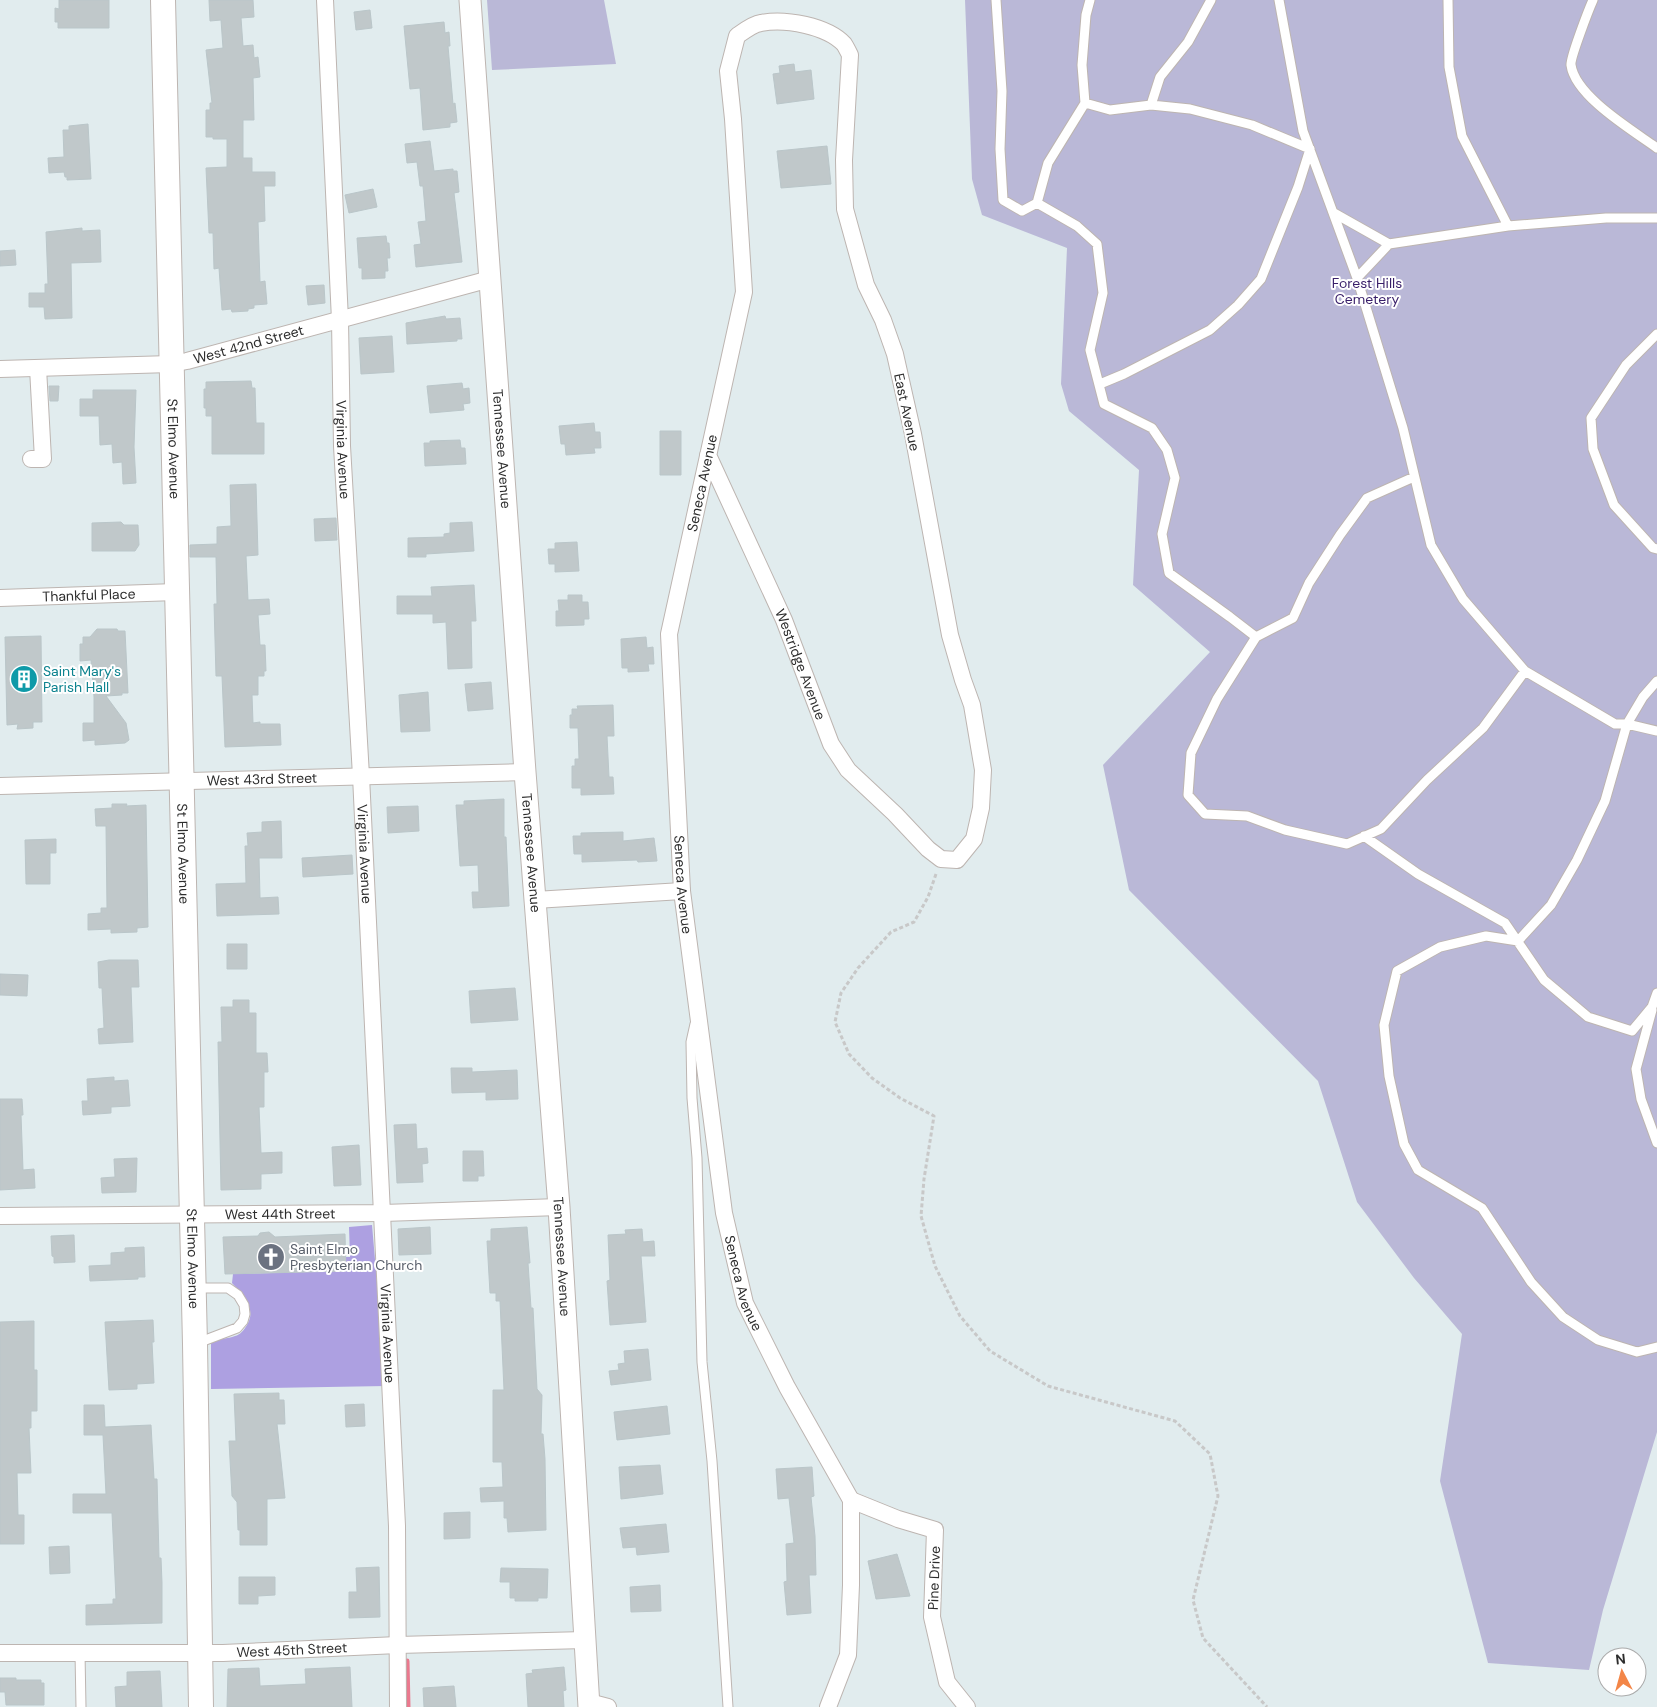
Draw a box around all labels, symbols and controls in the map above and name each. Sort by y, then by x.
park label: Forest Hills Cemetery [1332,274,1402,308]
street label: West 42nd Street [191,321,306,368]
street label: East Avenue [890,371,924,453]
street label: Tennessee Avenue [489,388,515,509]
street label: St Elmo Avenue [163,398,184,499]
street label: Virginia Avenue [332,400,354,500]
street label: Seneca Avenue [683,433,721,533]
street label: Thankful Place [42,584,136,606]
street label: Westridge Avenue [771,606,830,722]
place label: Saint Mary's Parish Hall [43,662,121,696]
building icon: Saint Mary's Parish Hall [9,664,39,694]
street label: West 43rd Street [206,769,317,789]
street label: Tennessee Avenue [518,792,545,913]
street label: St Elmo Avenue [173,803,194,904]
street label: Virginia Avenue [353,804,376,904]
street label: Seneca Avenue [670,835,697,935]
street label: Tennessee Avenue [549,1196,575,1317]
street label: West 44th Street [225,1204,335,1223]
street label: St Elmo Avenue [183,1208,203,1309]
street label: Seneca Avenue [721,1234,766,1334]
place label: Saint Elmo Presbyterian Church [290,1240,422,1274]
church icon: Saint Elmo Presbyterian Church [256,1242,286,1272]
street label: Virginia Avenue [376,1283,399,1384]
street label: Pine Drive [924,1545,944,1610]
street label: West 45th Street [236,1638,348,1661]
north arrow [1597,1647,1647,1697]
text: N [1615,1650,1627,1669]

